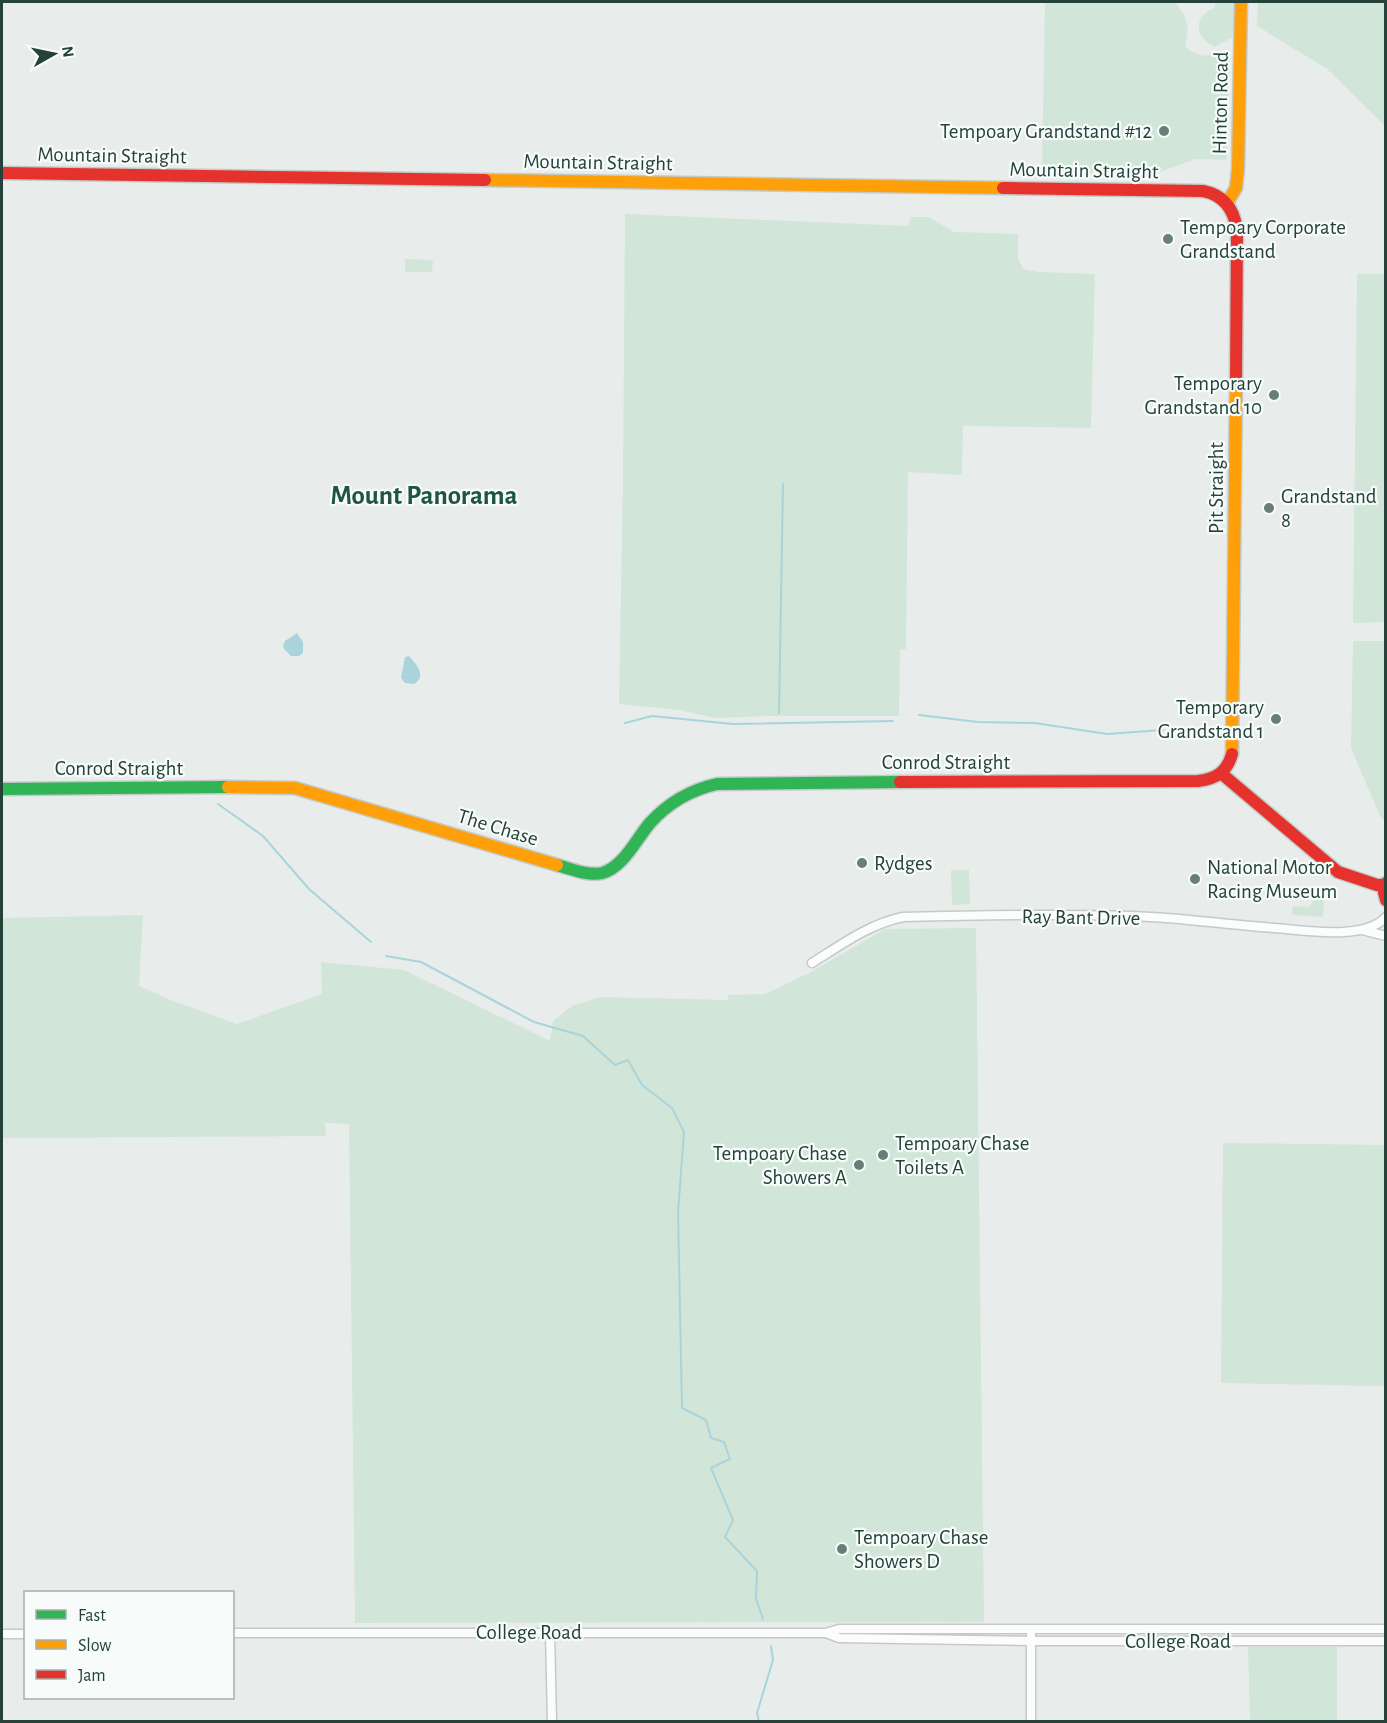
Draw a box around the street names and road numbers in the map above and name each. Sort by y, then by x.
street label: Hinton Road [1209,51,1232,155]
street label: Mountain Straight [37,144,187,167]
street label: Mountain Straight [523,151,673,174]
street label: Mountain Straight [1009,159,1159,182]
street label: Pit Straight [1206,442,1227,534]
street label: Conrod Straight [882,752,1011,773]
street label: Conrod Straight [55,758,184,779]
street label: The Chase [455,805,541,850]
street label: Ray Bant Drive [1022,906,1140,929]
street label: College Road [476,1622,582,1643]
street label: College Road [1125,1631,1231,1652]

